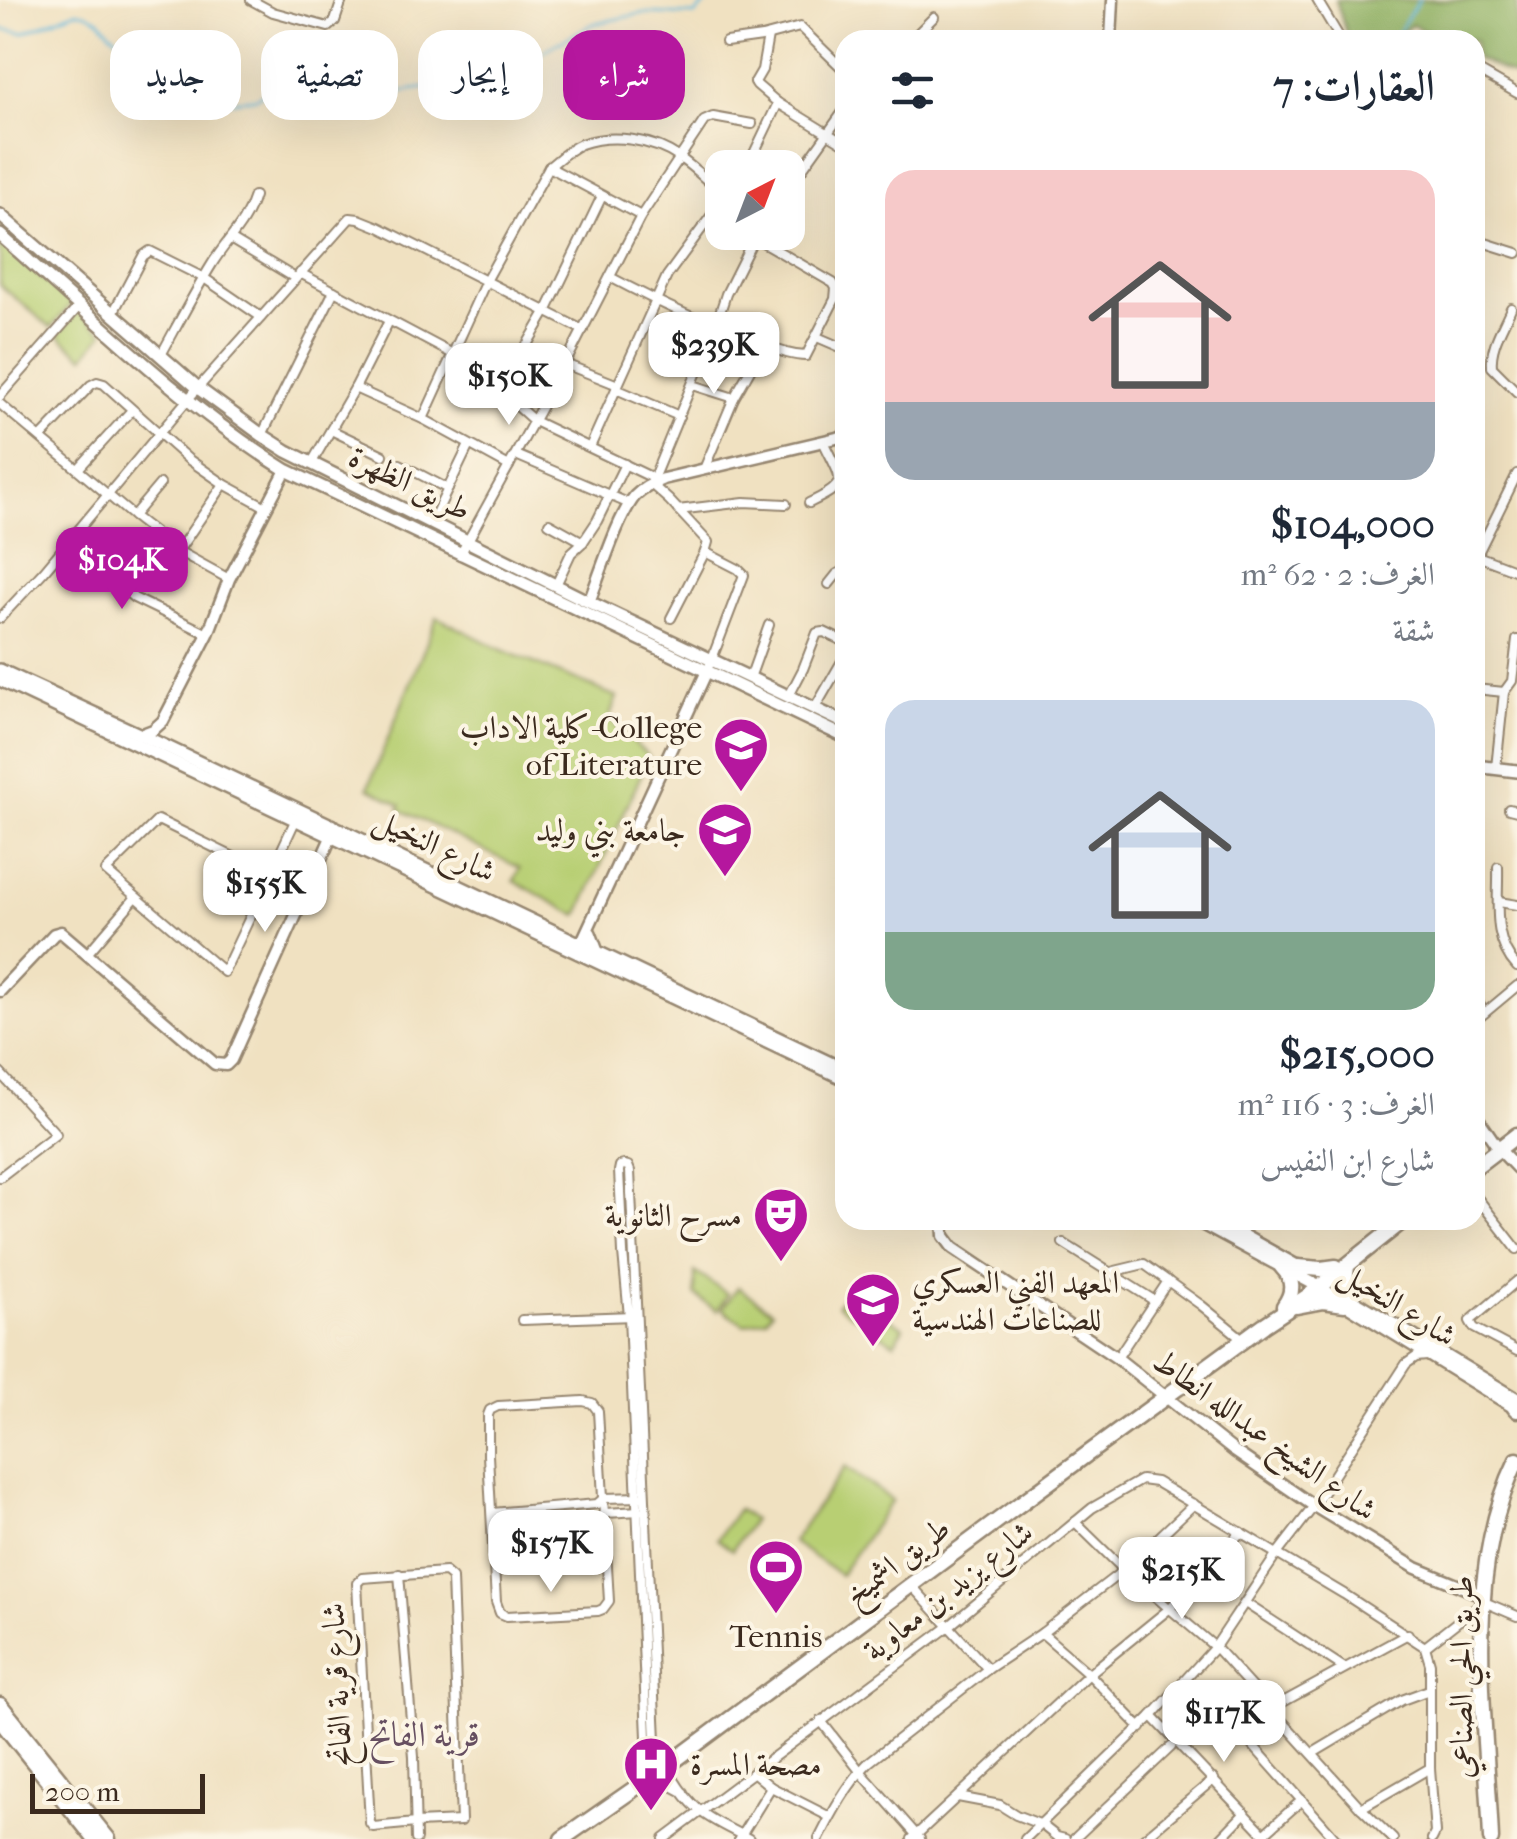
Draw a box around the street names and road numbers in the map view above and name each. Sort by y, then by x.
street label: طريق الظهرة [342,438,477,530]
street label: شارع النخيل [365,800,502,897]
street label: شارع النخيل [1329,1254,1463,1361]
street label: شارع الشيخ عبدالله انطاط [1141,1342,1384,1536]
street label: طريق اشميخ [837,1509,963,1620]
street label: شارع يزيد بن معاوية [856,1513,1045,1675]
street label: طريق الحي الصناعي [1443,1575,1491,1779]
street label: شارع قرية الفاتح [314,1601,368,1768]

